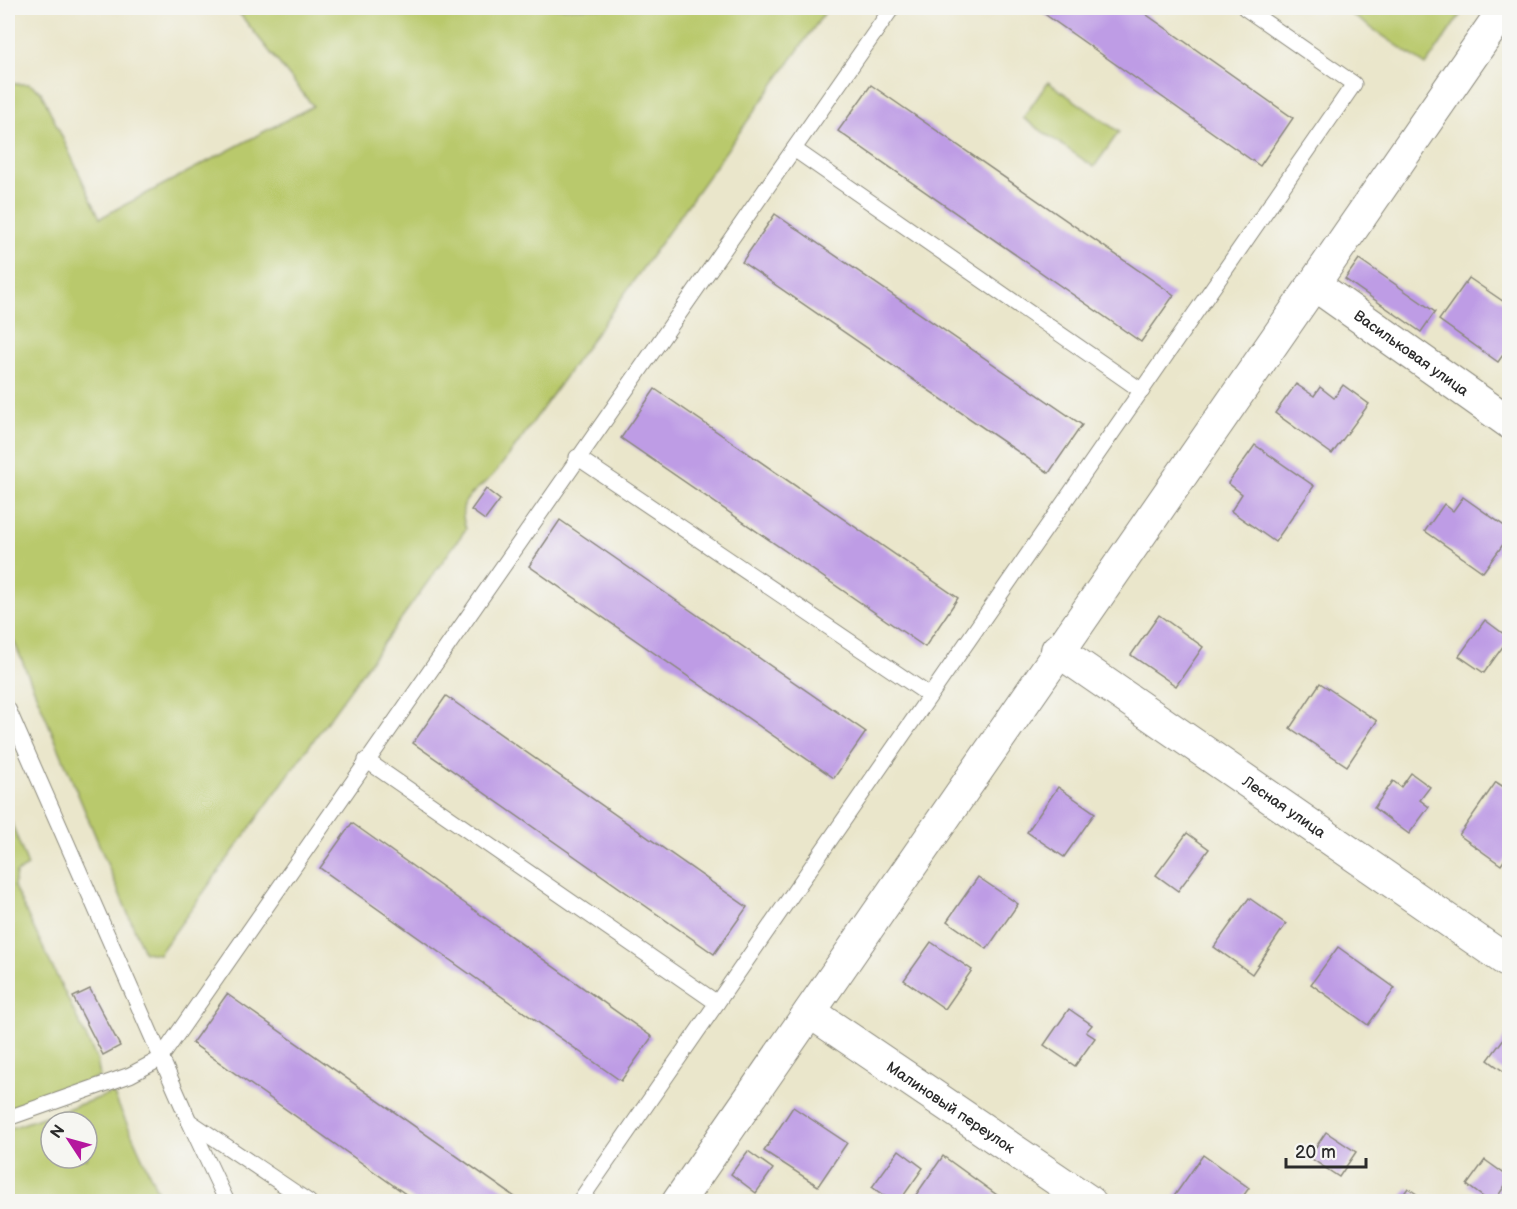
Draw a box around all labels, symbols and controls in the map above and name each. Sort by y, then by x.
street label: Васильковая улица [1350,306,1473,400]
street label: Лесная улица [1238,771,1329,842]
street label: Малиновый переулок [883,1057,1019,1158]
north arrow [39,1110,99,1170]
text: N [47,1122,69,1143]
scale bar [1286,1131,1366,1169]
text: 20 m [1295,1142,1336,1163]

